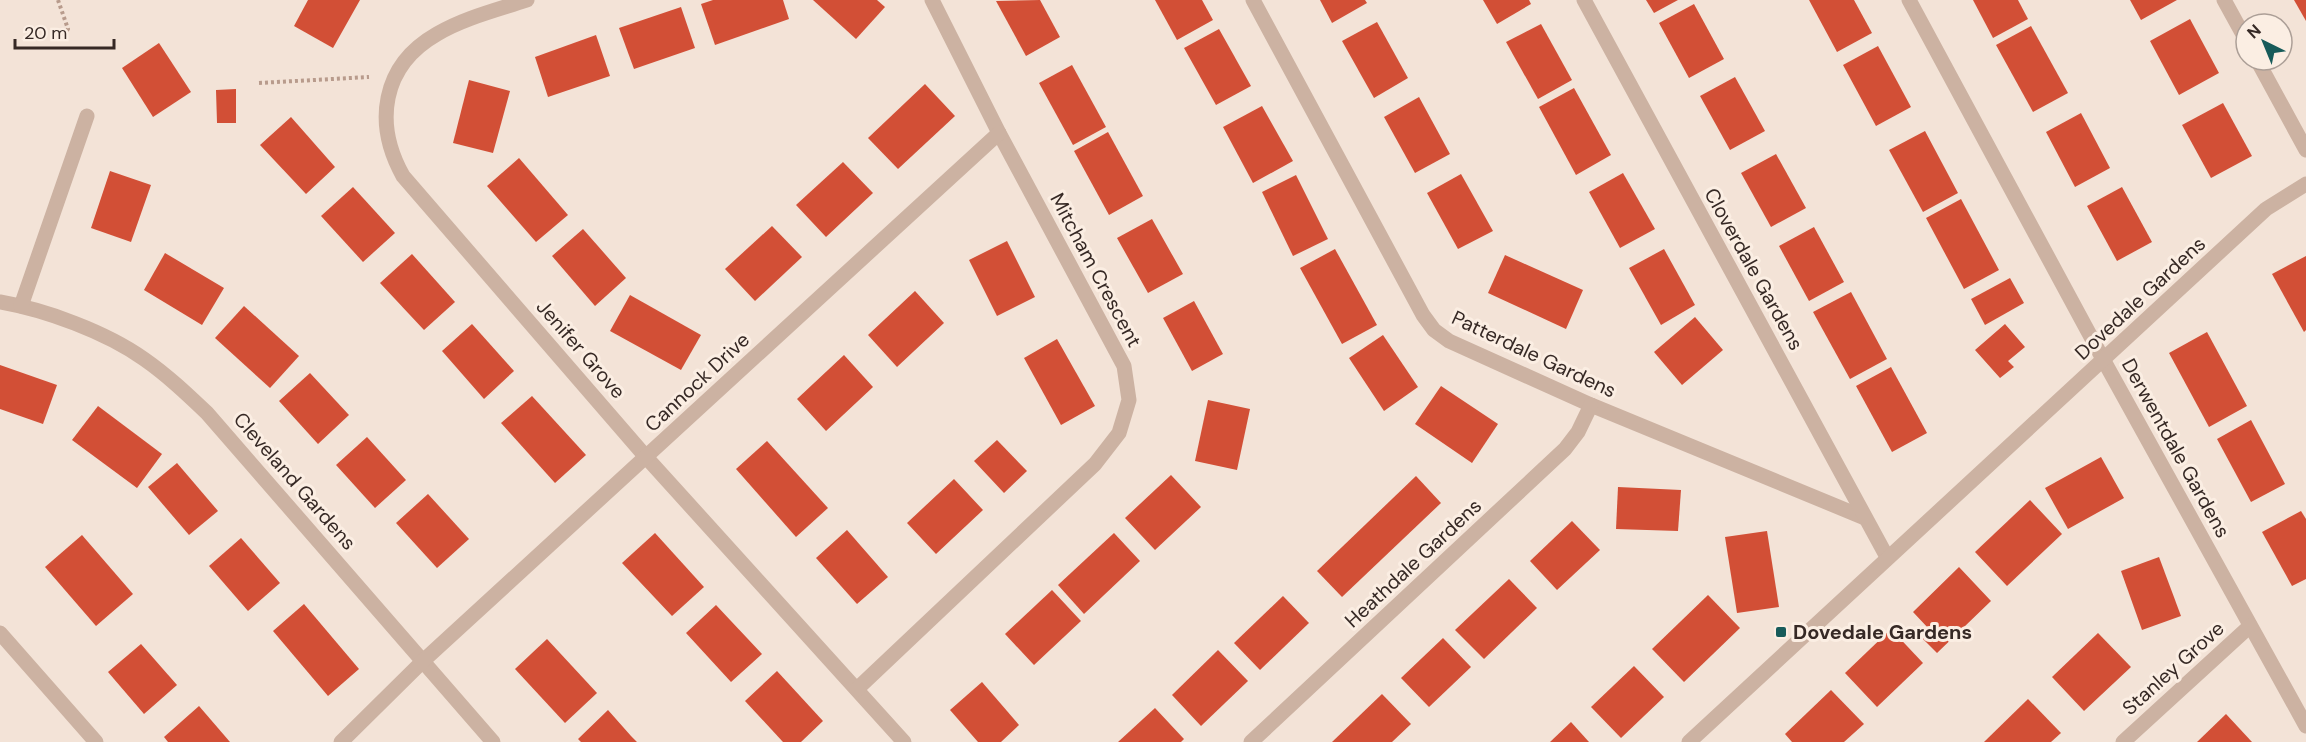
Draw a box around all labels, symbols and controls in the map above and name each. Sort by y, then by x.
scale bar [15,12,114,50]
north arrow [2234,12,2294,72]
text: N [2243,20,2266,43]
text: 20 m [24,21,67,45]
street label: Cloverdale Gardens [1699,183,1809,355]
street label: Mitcham Crescent [1044,188,1148,352]
street label: Dovedale Gardens [2069,231,2211,365]
street label: Jenifer Grove [531,294,631,404]
street label: Patterdale Gardens [1448,304,1620,404]
street label: Cannock Drive [639,327,755,437]
street label: Derwentdale Gardens [2116,354,2236,542]
street label: Cleveland Gardens [228,407,362,555]
street label: Heathdale Gardens [1339,493,1487,633]
street label: Stanley Grove [2117,615,2229,721]
place label: Dovedale Gardens [1793,619,1972,645]
marker: Dovedale Gardens [1774,625,1788,639]

